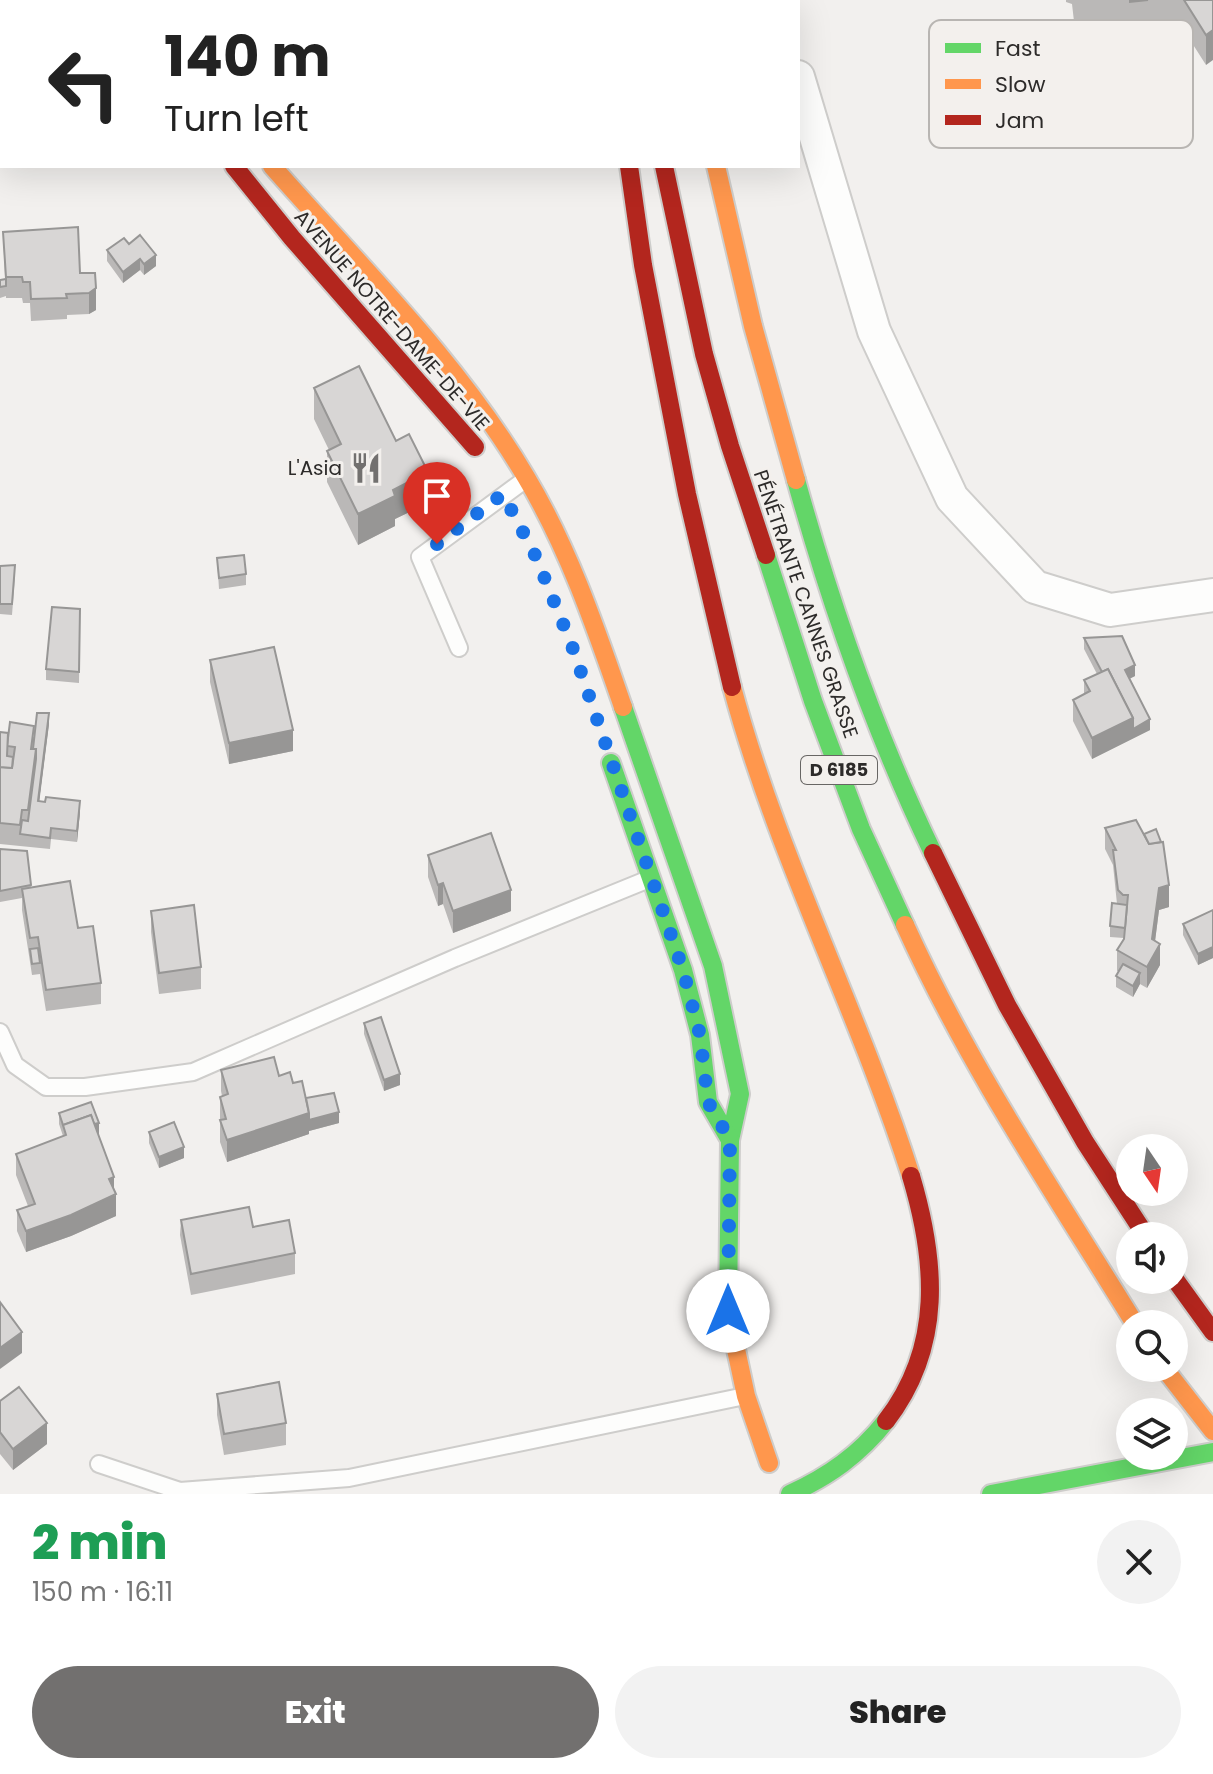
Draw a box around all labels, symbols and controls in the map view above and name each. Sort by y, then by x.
text: 140 m [164,17,331,96]
legend [929,20,1193,148]
icon: left [32,32,136,136]
text: Fast [995,33,1040,64]
text: Slow [995,69,1045,100]
text: Turn left [164,93,309,144]
text: Jam [995,105,1044,136]
street label: AVENUE NOTRE-DAME-DE-VIE [288,203,496,437]
restaurant icon: L'Asia [349,451,383,485]
place label: L'Asia [288,454,342,482]
pin [403,462,471,544]
street label: PÉNÉTRANTE CANNES GRASSE [747,466,865,742]
icon: arrive [415,474,459,518]
road number: D 6185 [801,756,877,784]
north arrow [1116,1134,1188,1206]
map controls [1116,1134,1188,1470]
button: sound [1116,1222,1188,1294]
position arrow [686,1269,770,1353]
button: search [1116,1310,1188,1382]
button: layers [1116,1398,1188,1470]
text: 2 min [32,1509,167,1576]
button: close [1097,1520,1181,1604]
text: 150 m · 16:11 [32,1574,173,1610]
button: Exit [32,1666,599,1758]
button: Share [615,1666,1181,1758]

